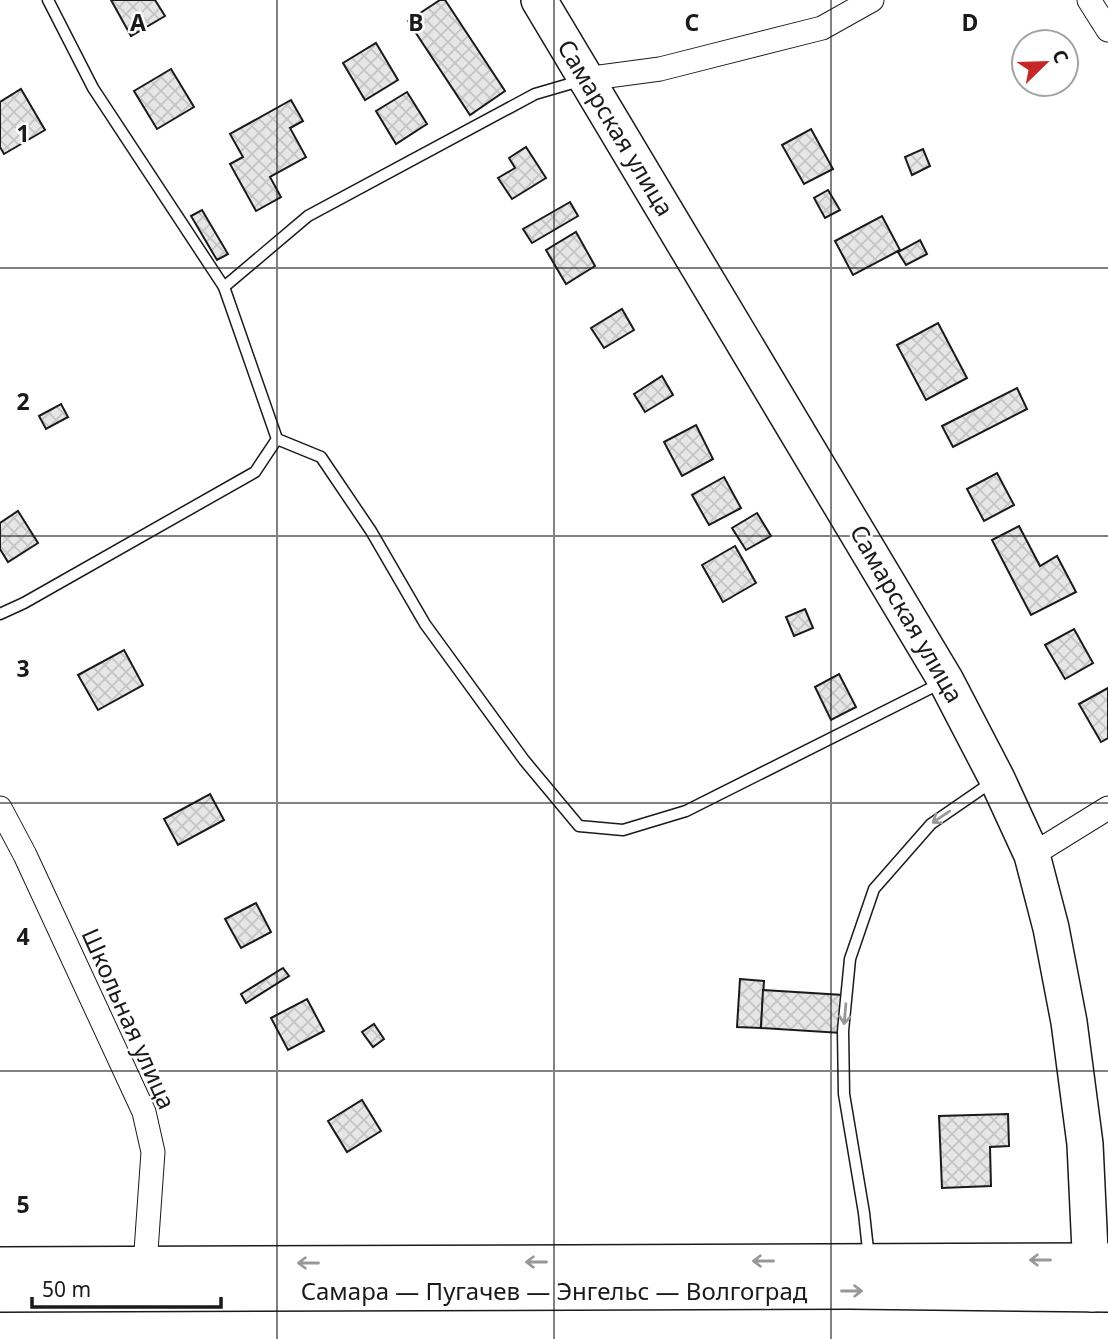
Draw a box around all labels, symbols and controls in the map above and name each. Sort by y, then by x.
text: A [130,6,146,38]
text: B [408,6,424,38]
text: C [685,6,700,38]
text: D [962,6,978,38]
north arrow [1010,28,1080,98]
street label: Самарская улица [550,33,682,222]
text: С [1046,46,1075,67]
text: 1 [16,117,30,149]
text: 2 [16,385,30,417]
street label: Самарская улица [843,518,972,708]
text: 3 [16,652,30,684]
one-way arrow [932,810,951,824]
text: 4 [16,920,30,952]
street label: Школьная улица [75,923,184,1114]
one-way arrow [838,1002,851,1024]
text: 5 [16,1188,30,1220]
one-way arrow [1029,1253,1052,1267]
one-way arrow [752,1254,775,1268]
one-way arrow [525,1255,548,1269]
one-way arrow [297,1256,320,1270]
scale bar [32,1266,220,1310]
street label: Самара — Пугачев — Энгельс — Волгоград [301,1274,808,1307]
text: 50 m [42,1275,91,1303]
one-way arrow [840,1284,863,1298]

